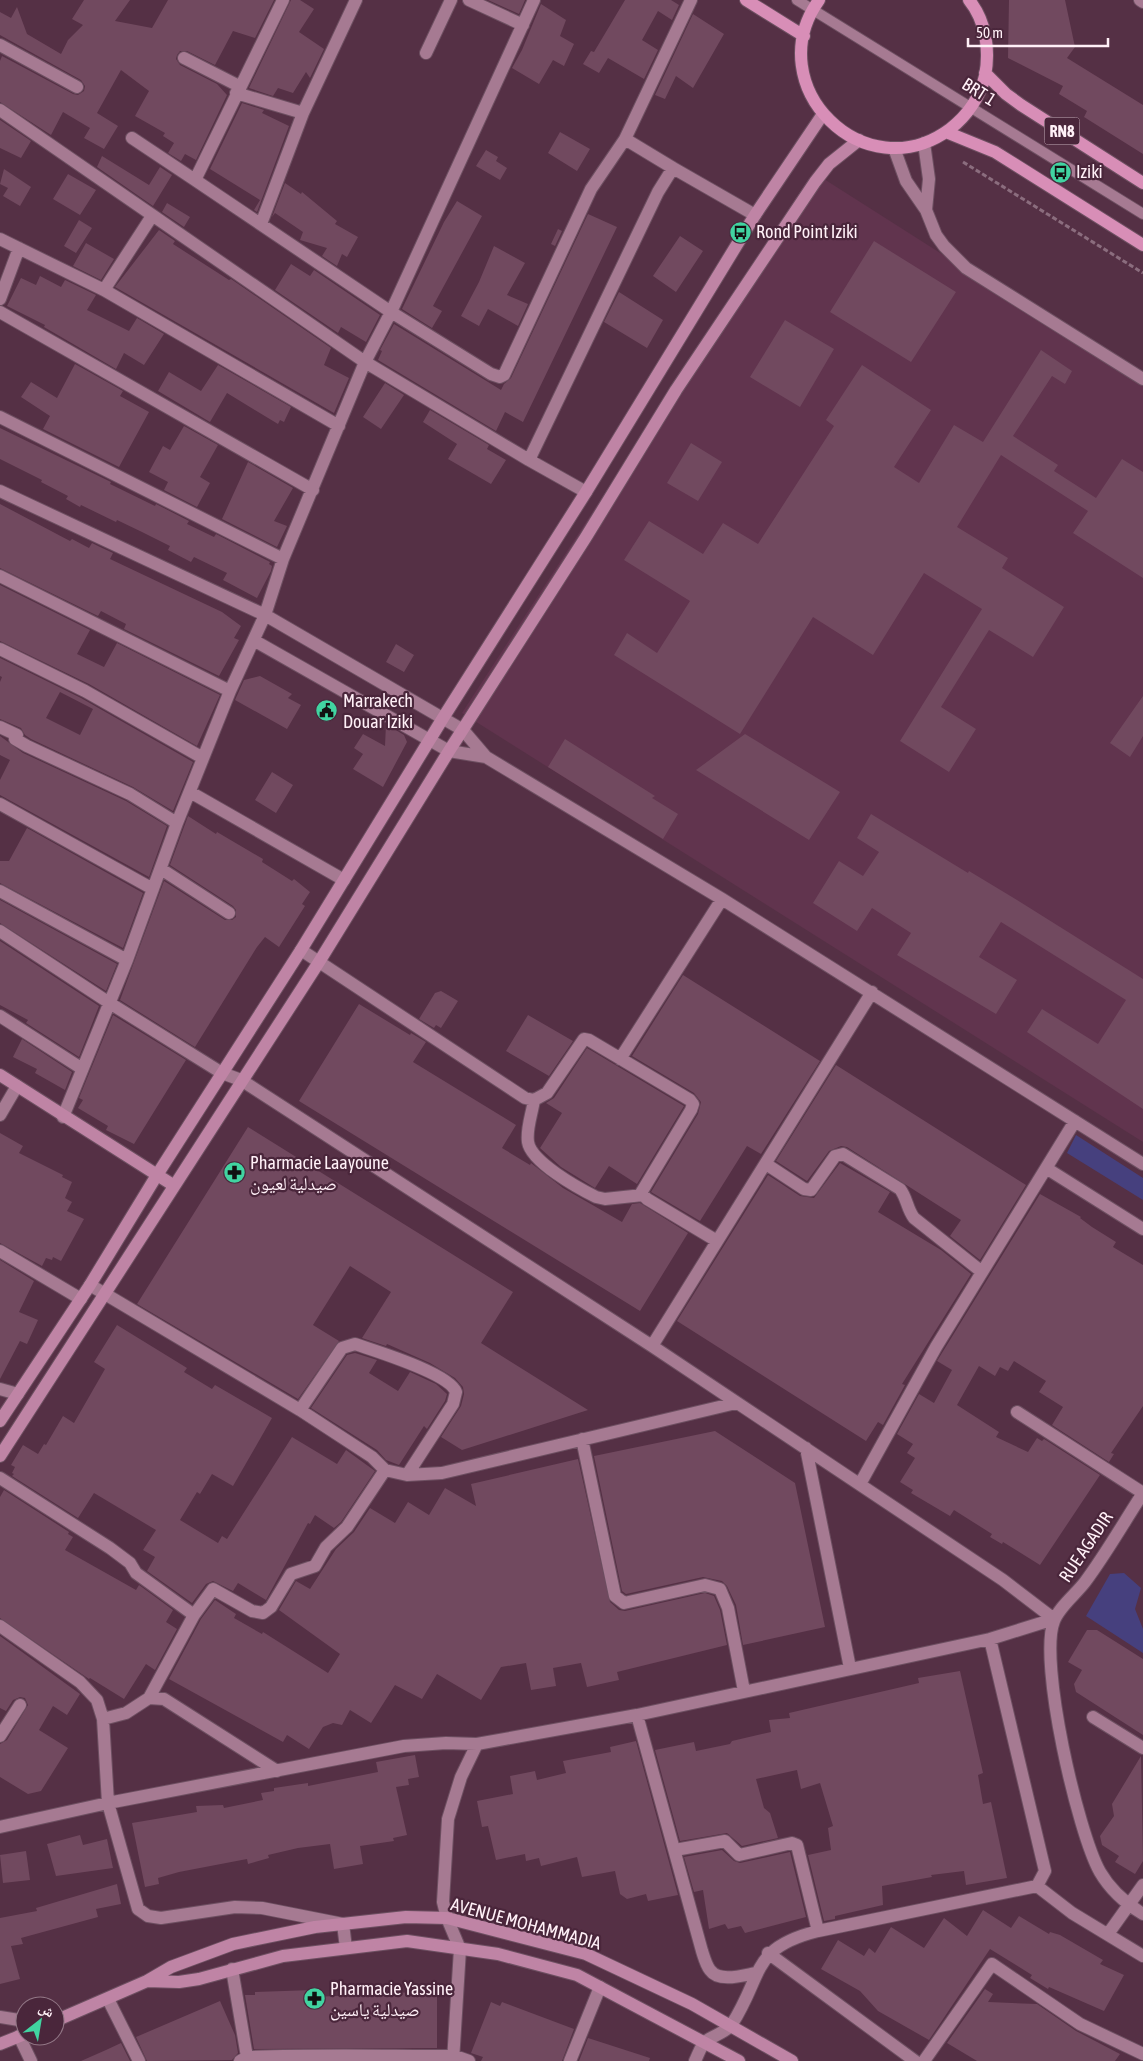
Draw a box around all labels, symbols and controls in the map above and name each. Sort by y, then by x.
scale bar [968,15,1108,47]
text: 50 m [976,24,1003,41]
street label: BRT 1 [958,73,1000,110]
road number: RN8 [1044,118,1080,144]
bus stop icon: Iziki [1048,160,1072,184]
place label: Iziki [1076,161,1103,182]
bus stop icon: Rond Point Iziki [728,220,752,244]
place label: Rond Point Iziki [756,221,858,242]
place label: Marrakech Douar Iziki [343,690,413,732]
public building icon: Marrakech Douar Iziki [315,699,339,723]
place label: Pharmacie Laayoune صيدلية لعيون [250,1152,389,1195]
pharmacy icon: Pharmacie Laayoune صيدلية لعيون [222,1161,246,1185]
street label: RUE AGADIR [1054,1507,1117,1586]
street label: AVENUE MOHAMMADIA [449,1893,604,1954]
place label: Pharmacie Yassine صيدلية ياسين [330,1978,453,2021]
pharmacy icon: Pharmacie Yassine صيدلية ياسين [302,1987,326,2011]
north arrow [15,1996,65,2046]
text: ش [36,1999,57,2021]

